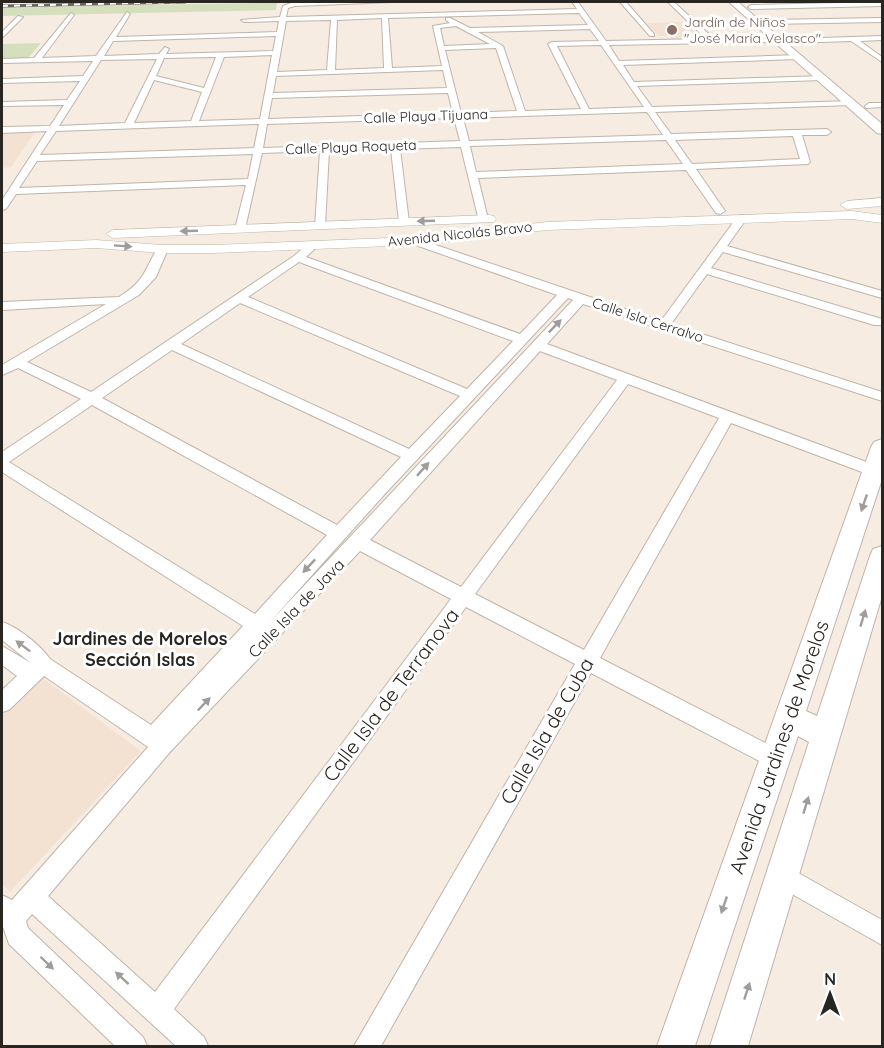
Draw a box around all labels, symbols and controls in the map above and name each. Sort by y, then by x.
place label: Jardín de Niños "José María Velasco" [684,13,821,47]
marker: Jardín de Niños "José María Velasco" [665,23,679,37]
street label: Calle Playa Tijuana [364,105,488,127]
street label: Calle Playa Roqueta [285,136,417,158]
street label: Avenida Nicolás Bravo [387,217,533,251]
one-way arrow [416,217,435,226]
one-way arrow [179,226,198,235]
one-way arrow [113,241,132,251]
street label: Calle Isla Cerralvo [590,294,706,346]
one-way arrow [548,318,562,333]
one-way arrow [416,462,429,477]
one-way arrow [858,494,868,512]
street label: Calle Isla de Java [244,554,348,662]
one-way arrow [303,559,317,573]
street label: Calle Isla de Terranova [317,603,464,786]
one-way arrow [859,609,868,627]
street label: Avenida Jardines de Morelos [723,617,834,877]
district label: Jardines de Morelos Sección Islas [53,627,228,671]
one-way arrow [16,640,32,652]
street label: Calle Isla de Cuba [494,653,599,808]
one-way arrow [197,697,211,711]
one-way arrow [802,796,811,814]
one-way arrow [719,896,728,914]
one-way arrow [39,956,54,970]
north arrow [800,964,860,1024]
text: N [824,969,836,989]
one-way arrow [114,971,129,985]
one-way arrow [743,982,753,1000]

